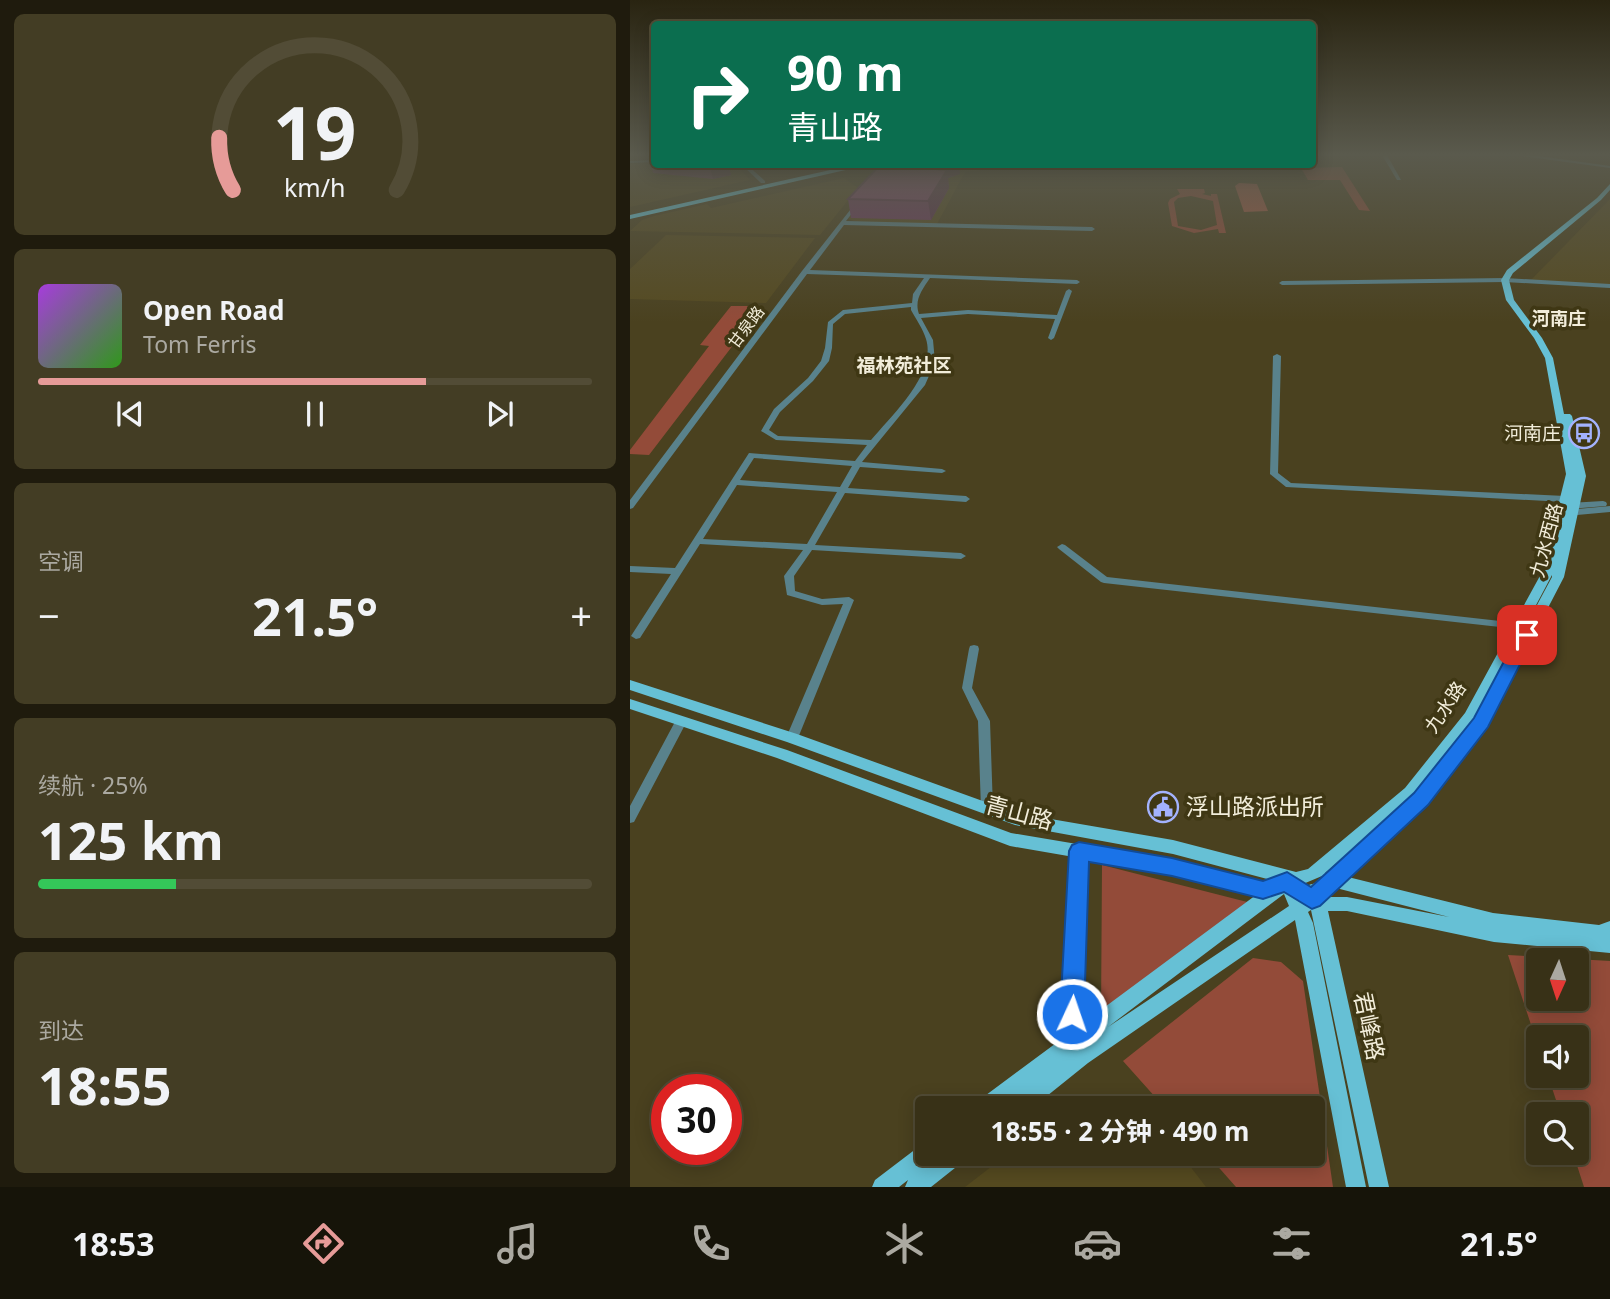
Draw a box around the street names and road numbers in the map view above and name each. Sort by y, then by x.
street label: 甘泉路 [723,301,769,353]
street label: 九水西路 [1524,500,1568,580]
street label: 九水路 [1418,676,1472,738]
street label: 青山路 [982,788,1057,836]
street label: 君峰路 [1347,989,1393,1063]

